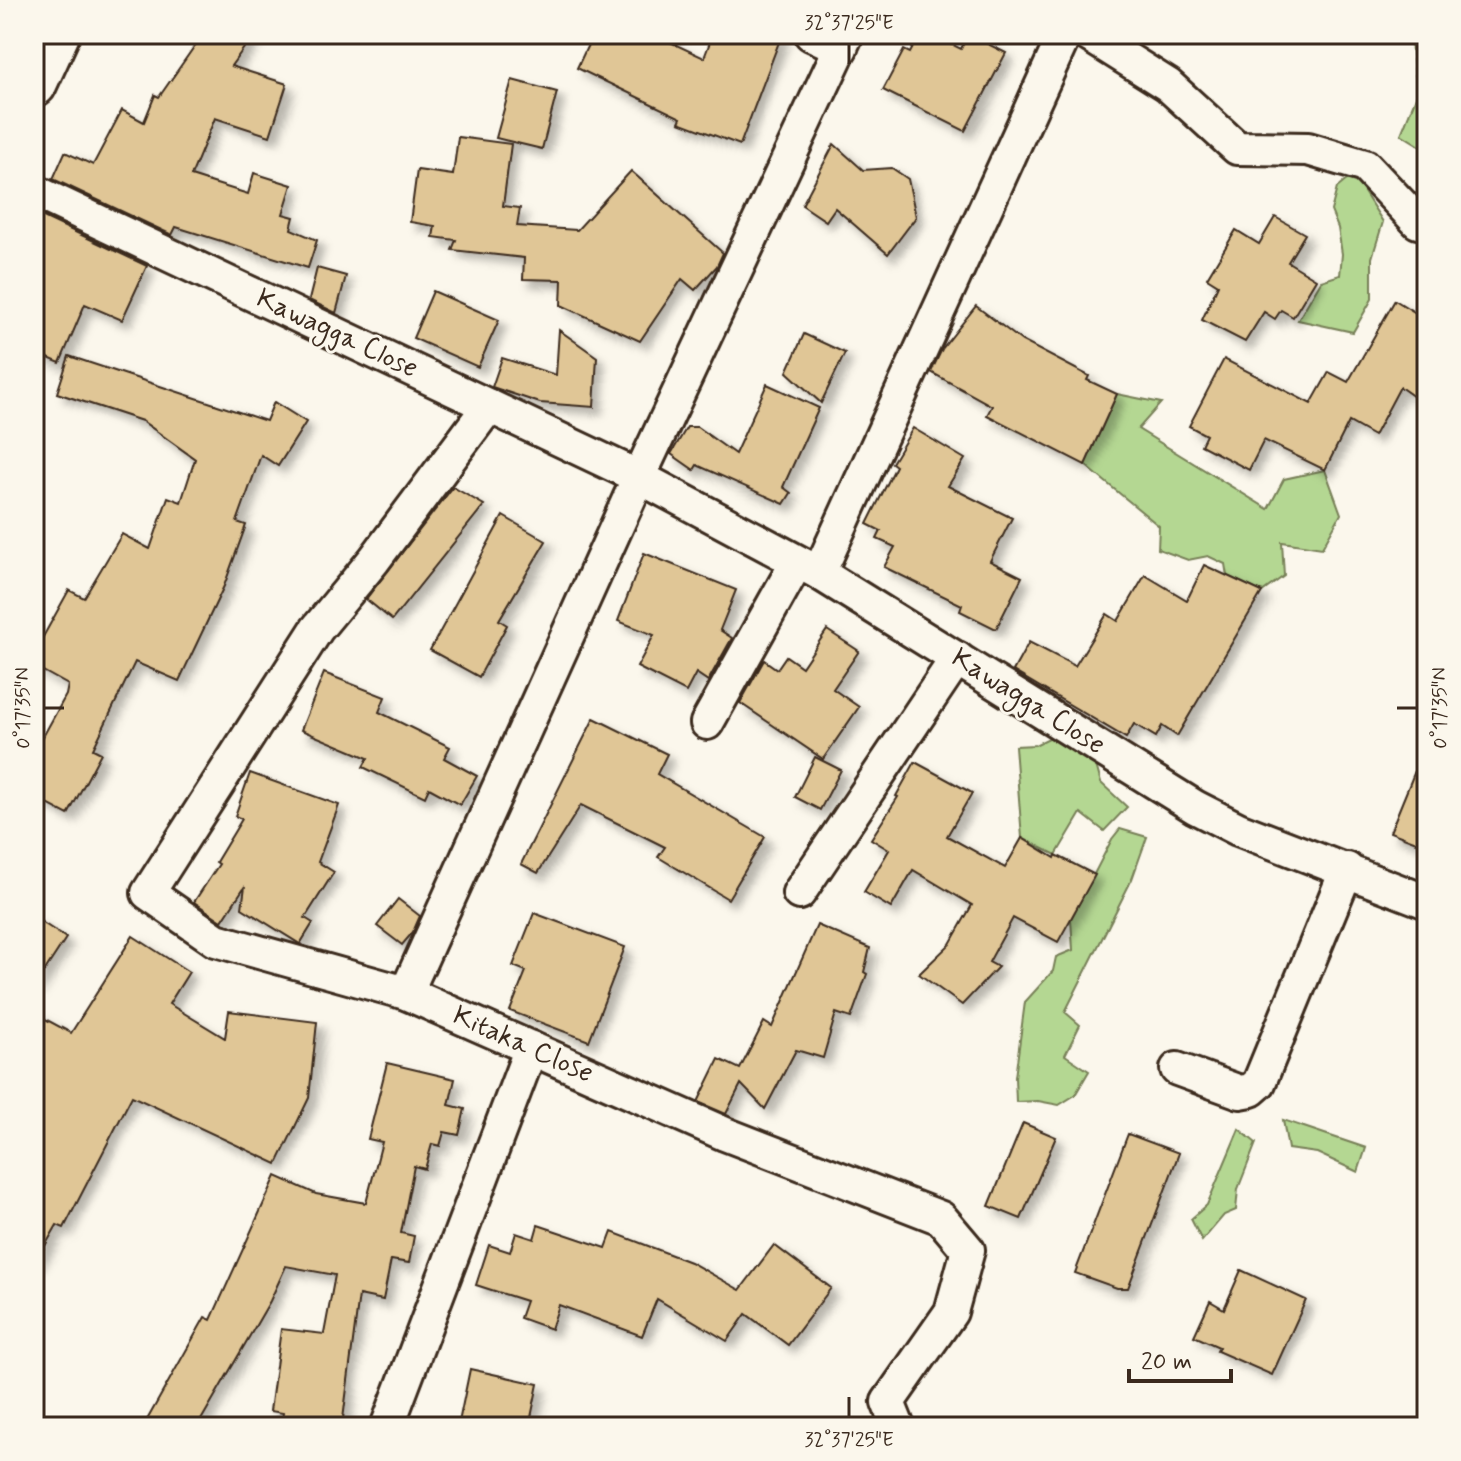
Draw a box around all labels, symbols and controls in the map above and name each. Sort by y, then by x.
text: 32°37'25"E [804,10,894,37]
street label: Kawagga Close [249,280,424,389]
street label: Kawagga Close [943,640,1112,766]
text: 0°17'35"N [10,667,37,749]
text: 0°17'35"N [1427,667,1454,749]
street label: Kitaka Close [447,998,599,1092]
scale bar [1129,1333,1231,1383]
text: 20 m [1141,1347,1192,1378]
text: 32°37'25"E [804,1427,894,1454]

